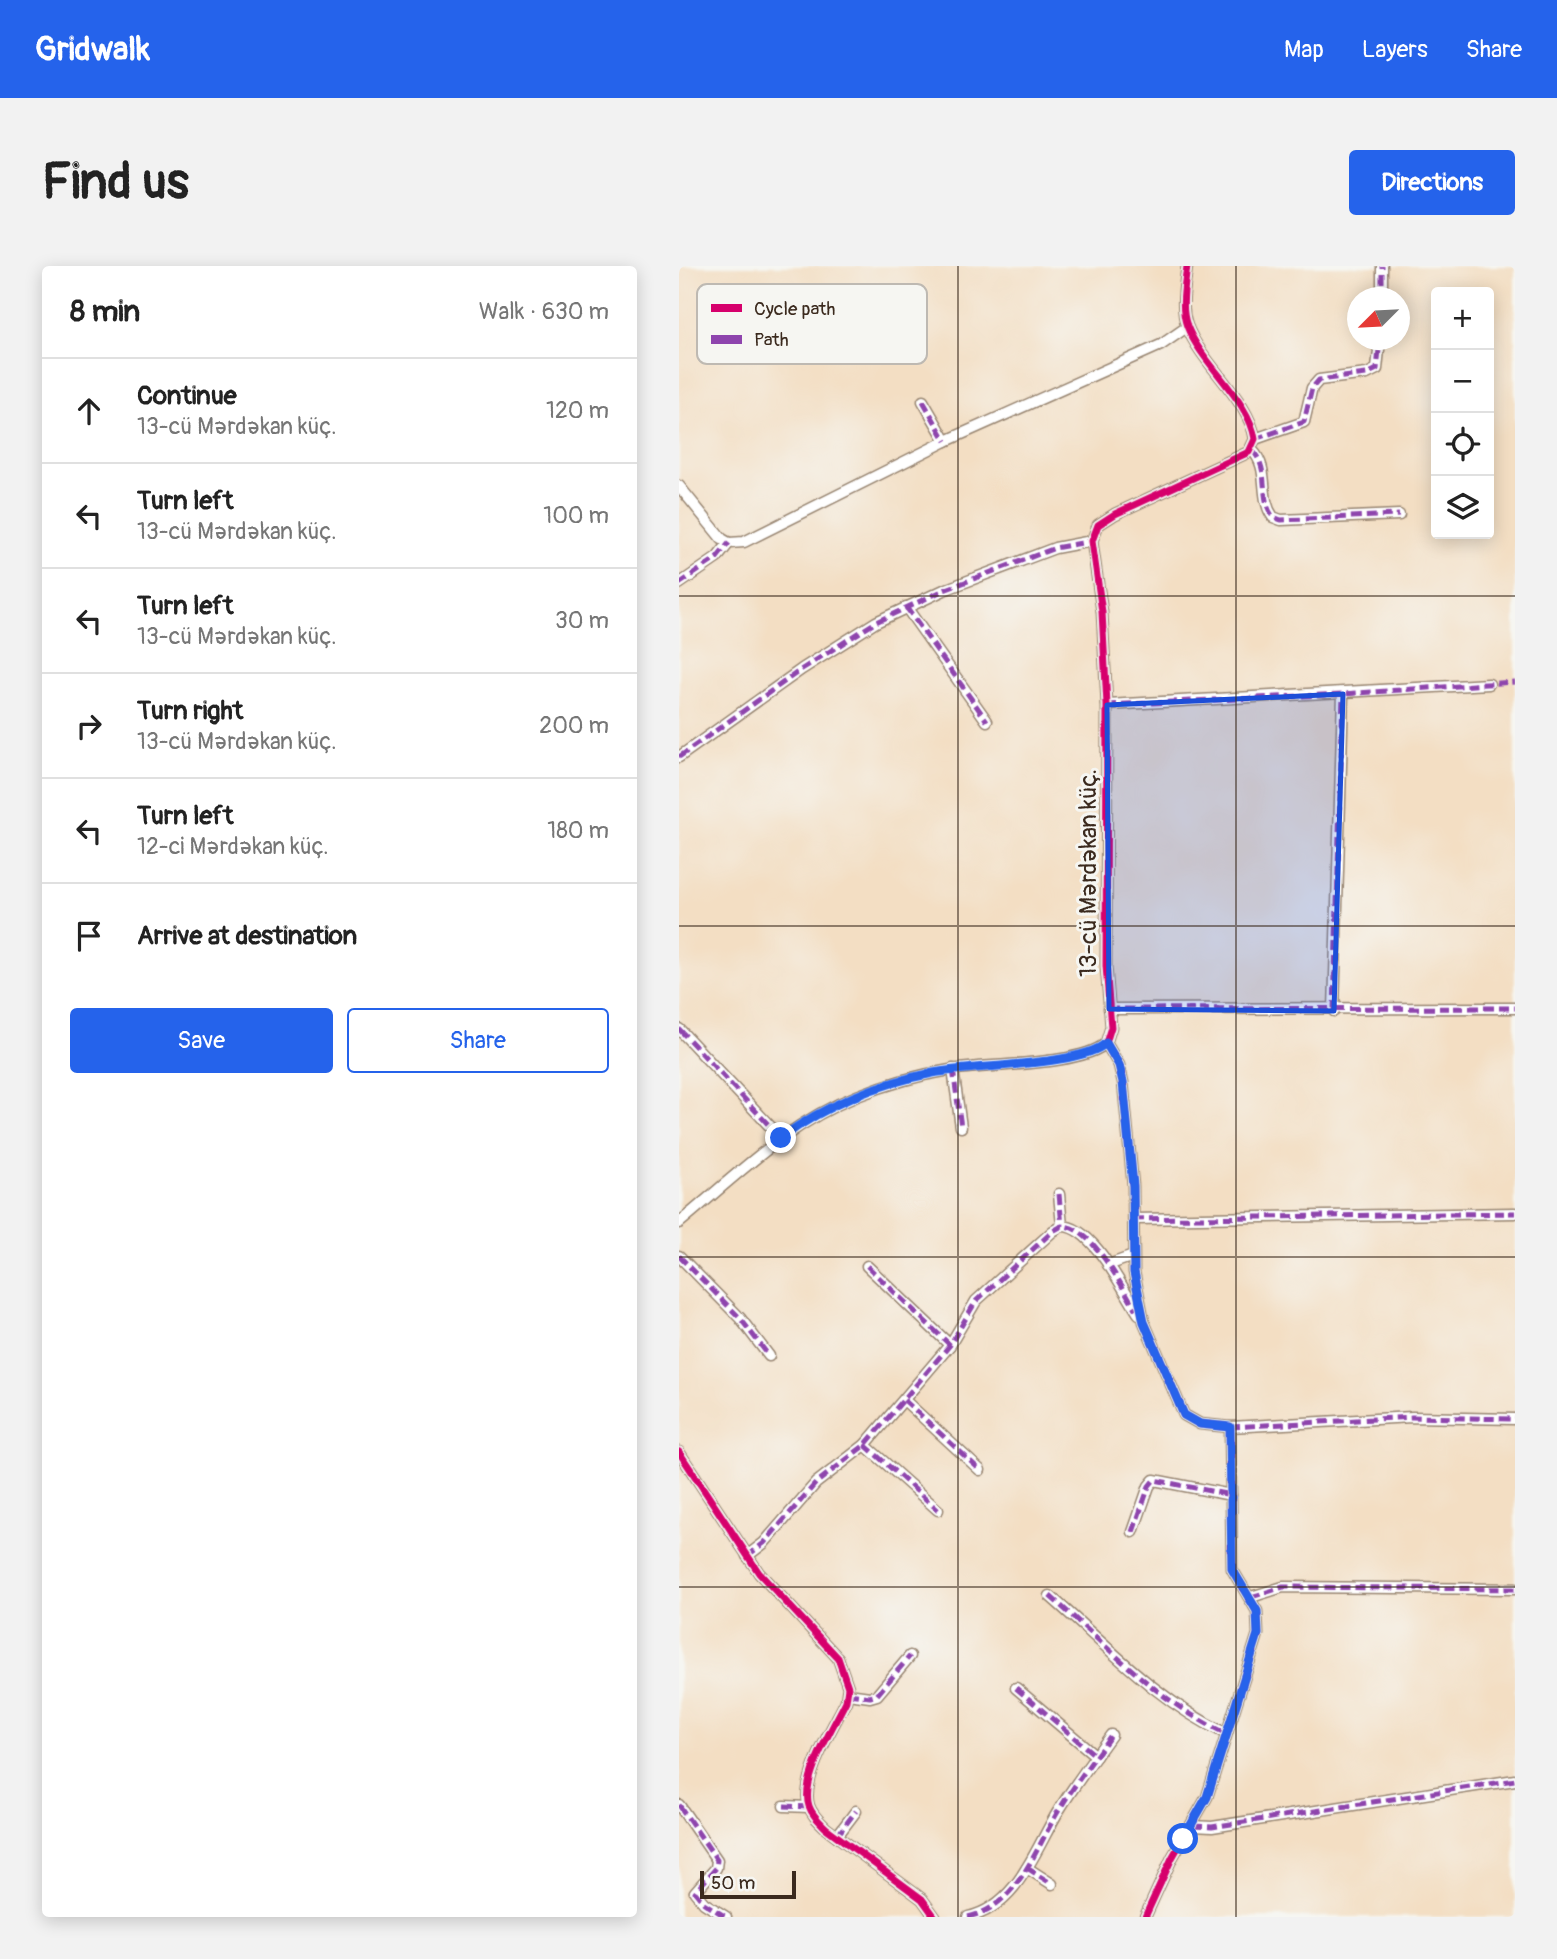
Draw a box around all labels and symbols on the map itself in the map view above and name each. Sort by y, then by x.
legend [697,284,927,364]
north arrow [1347,287,1410,350]
text: Cycle path [754,297,835,321]
text: Path [754,328,789,352]
street label: 13-cü Mərdəkan küç. [1074,769,1103,977]
route end [765,1122,796,1153]
route start [1167,1823,1198,1854]
scale bar [700,1868,796,1900]

